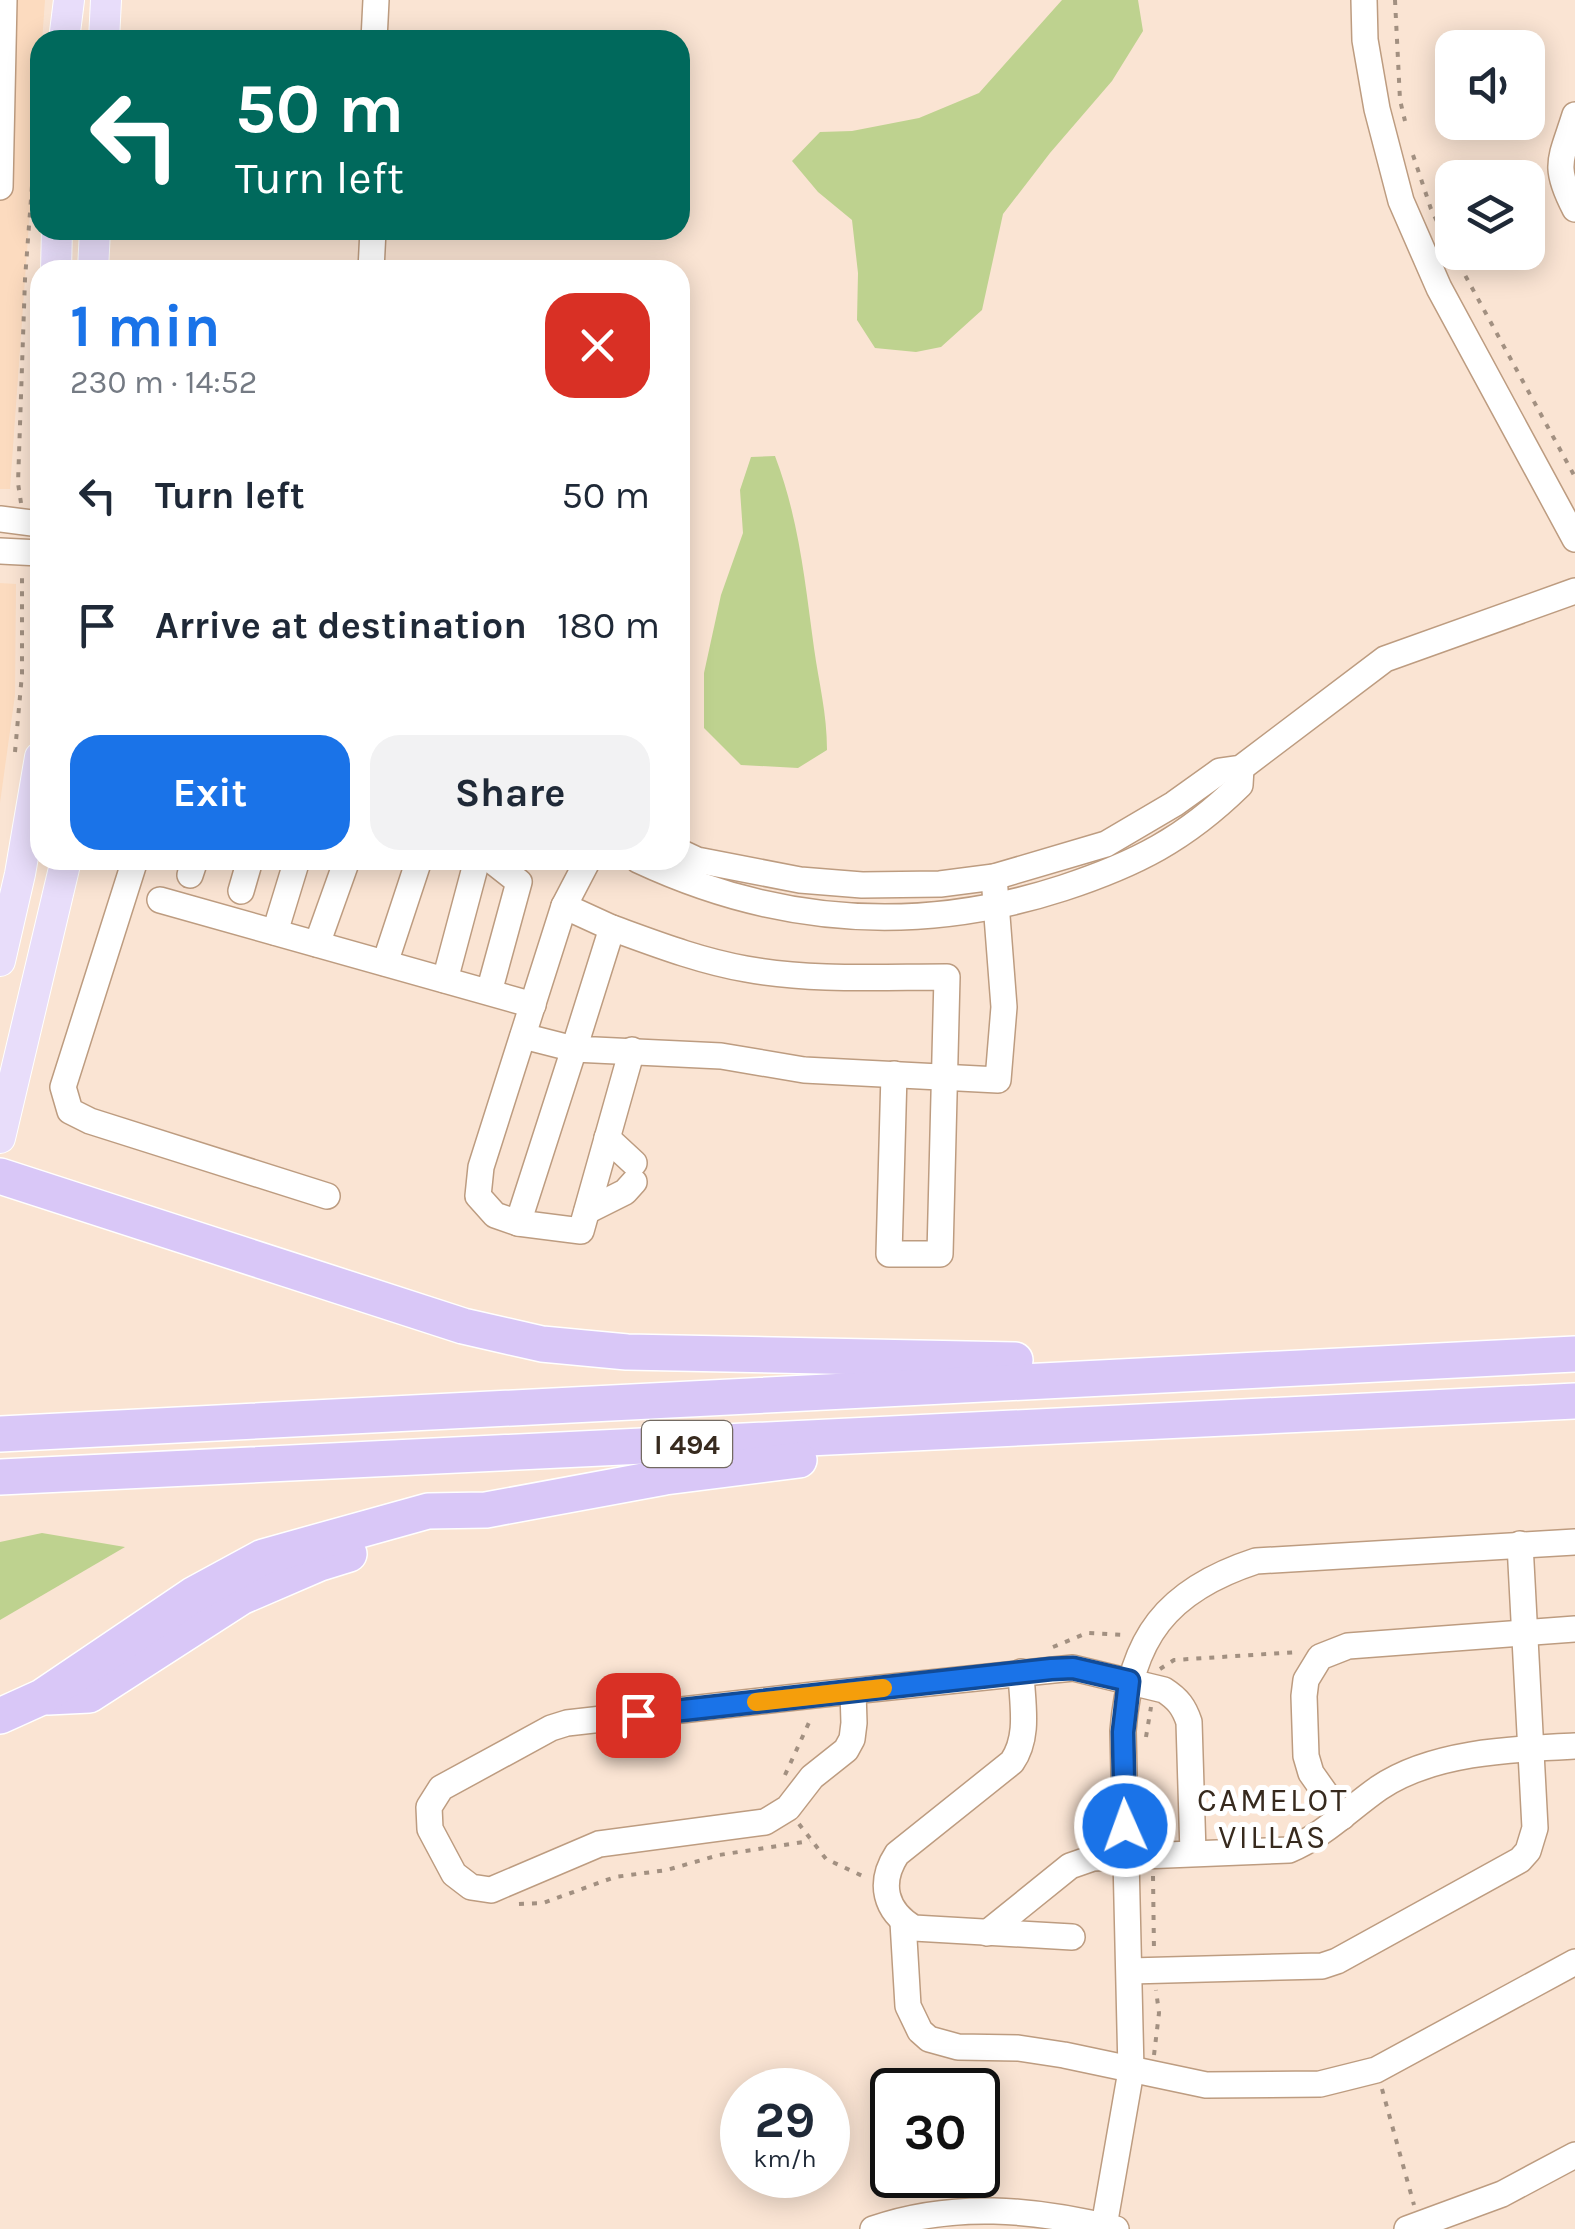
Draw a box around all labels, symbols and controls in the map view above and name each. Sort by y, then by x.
map controls [1435,30,1545,270]
button: sound [1435,30,1545,140]
text: 50 m [235,68,404,150]
icon: left [70,70,200,200]
text: Turn left [235,152,404,204]
button: layers [1435,160,1545,270]
text: 1 min [70,291,221,361]
button: close [545,293,650,398]
text: 230 m · 14:52 [70,364,257,401]
icon: left [70,468,125,523]
text: Turn left [155,473,305,518]
text: 50 m [561,473,650,518]
icon: arrive [70,598,125,653]
text: Arrive at destination [155,603,527,648]
text: 180 m [557,603,660,648]
button: Exit [70,735,350,850]
button: Share [370,735,650,850]
road number: I 494 [642,1421,732,1467]
pin [596,1673,681,1758]
icon: arrive [611,1688,666,1743]
position arrow [1073,1774,1177,1878]
district label: CAMELOT VILLAS [1197,1782,1349,1856]
speed limit sign: 30 [870,2068,1000,2198]
text: 29 [755,2091,815,2150]
text: km/h [753,2144,817,2173]

